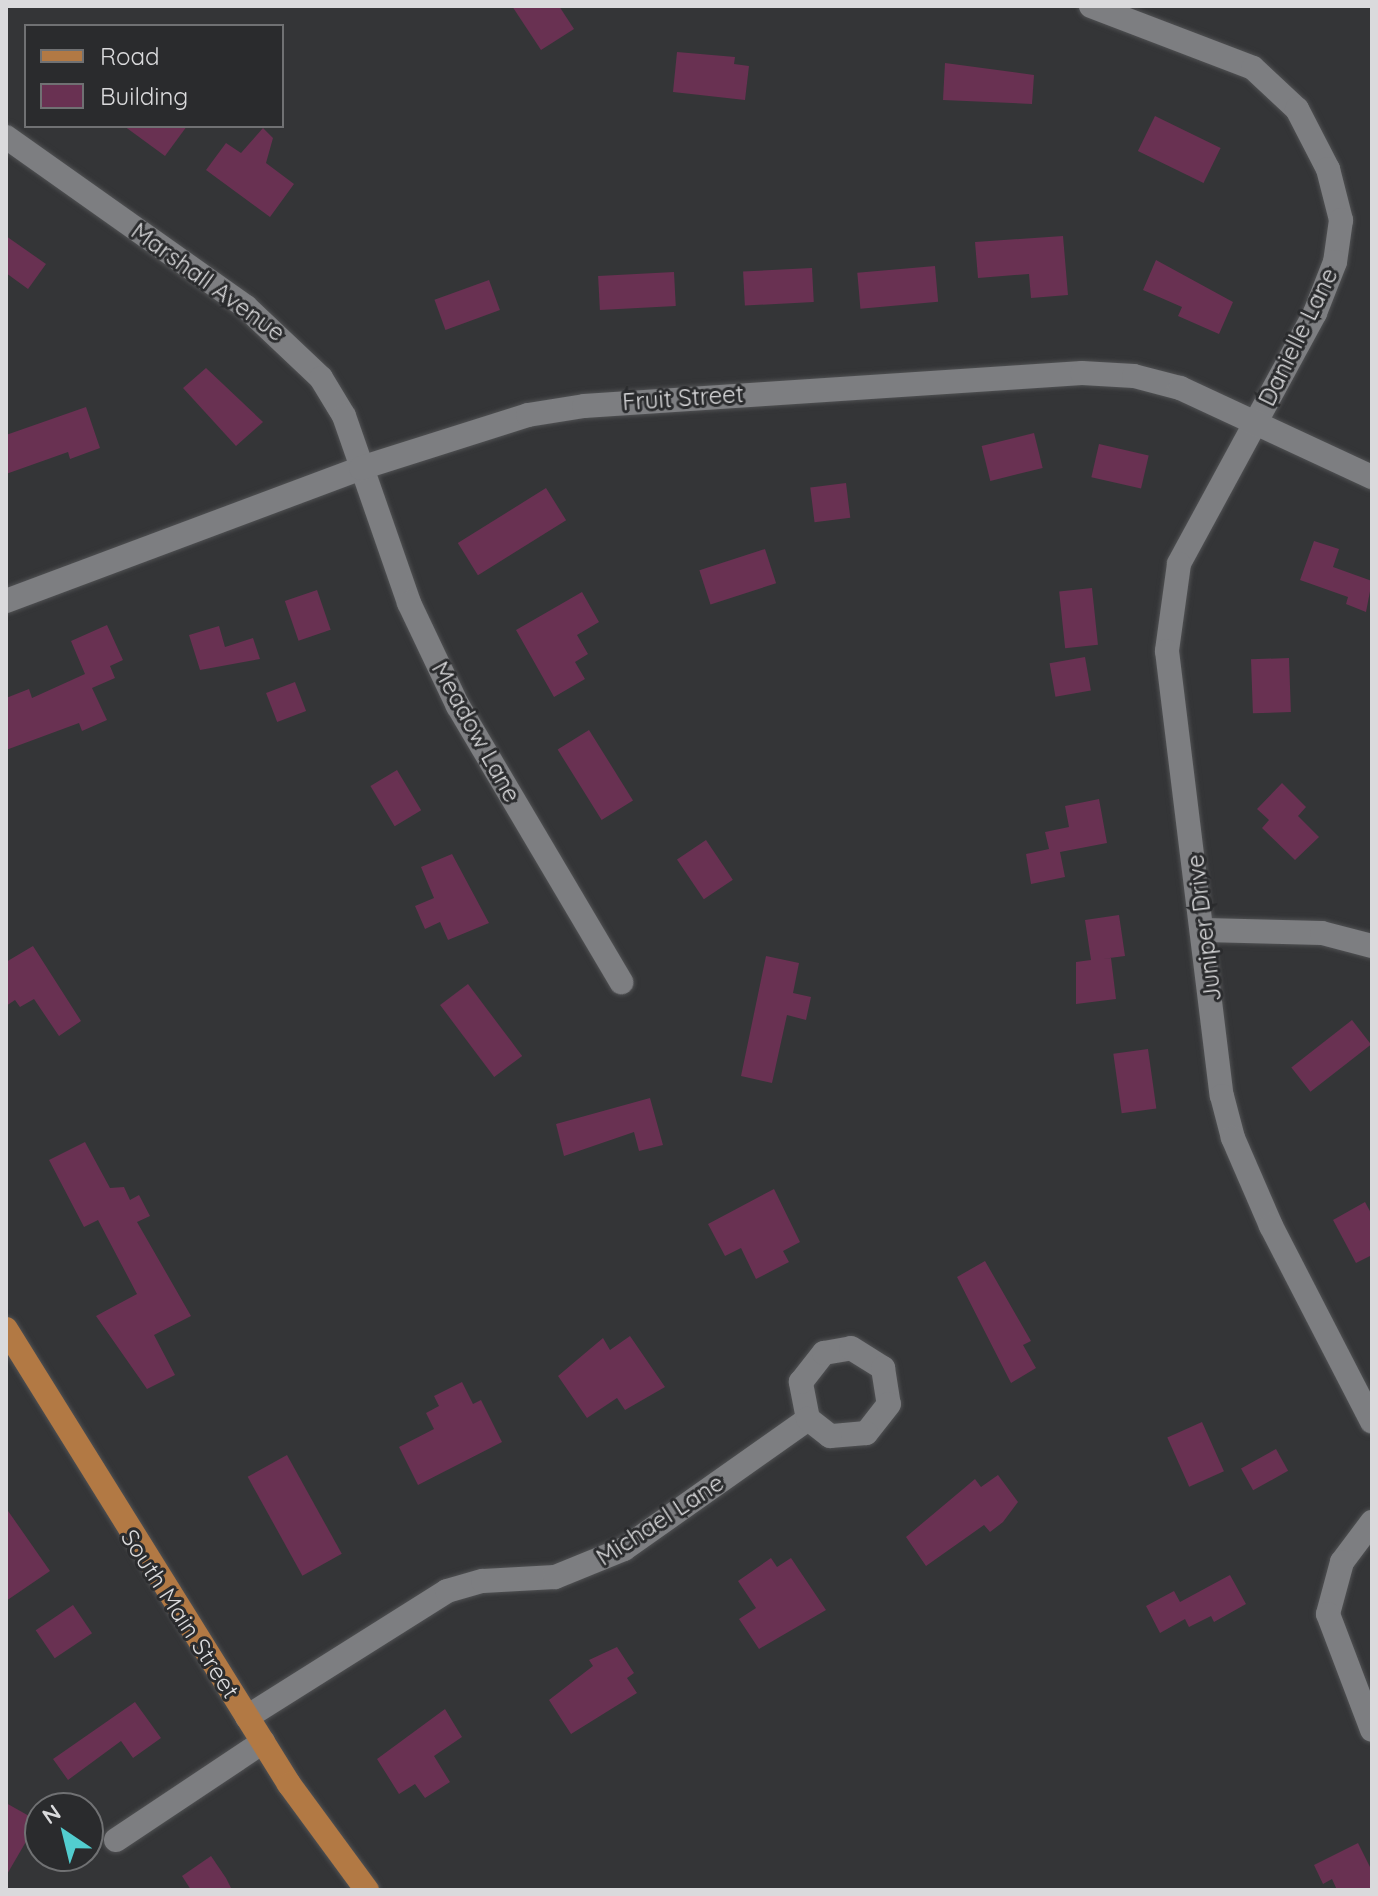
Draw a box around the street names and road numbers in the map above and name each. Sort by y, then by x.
street label: Marshall Avenue [126,217,290,347]
street label: Danielle Lane [1252,263,1344,411]
street label: Fruit Street [621,379,745,417]
street label: Meadow Lane [425,657,527,807]
street label: Juniper Drive [1181,853,1227,1003]
street label: Michael Lane [591,1468,729,1572]
street label: South Main Street [115,1524,245,1704]

